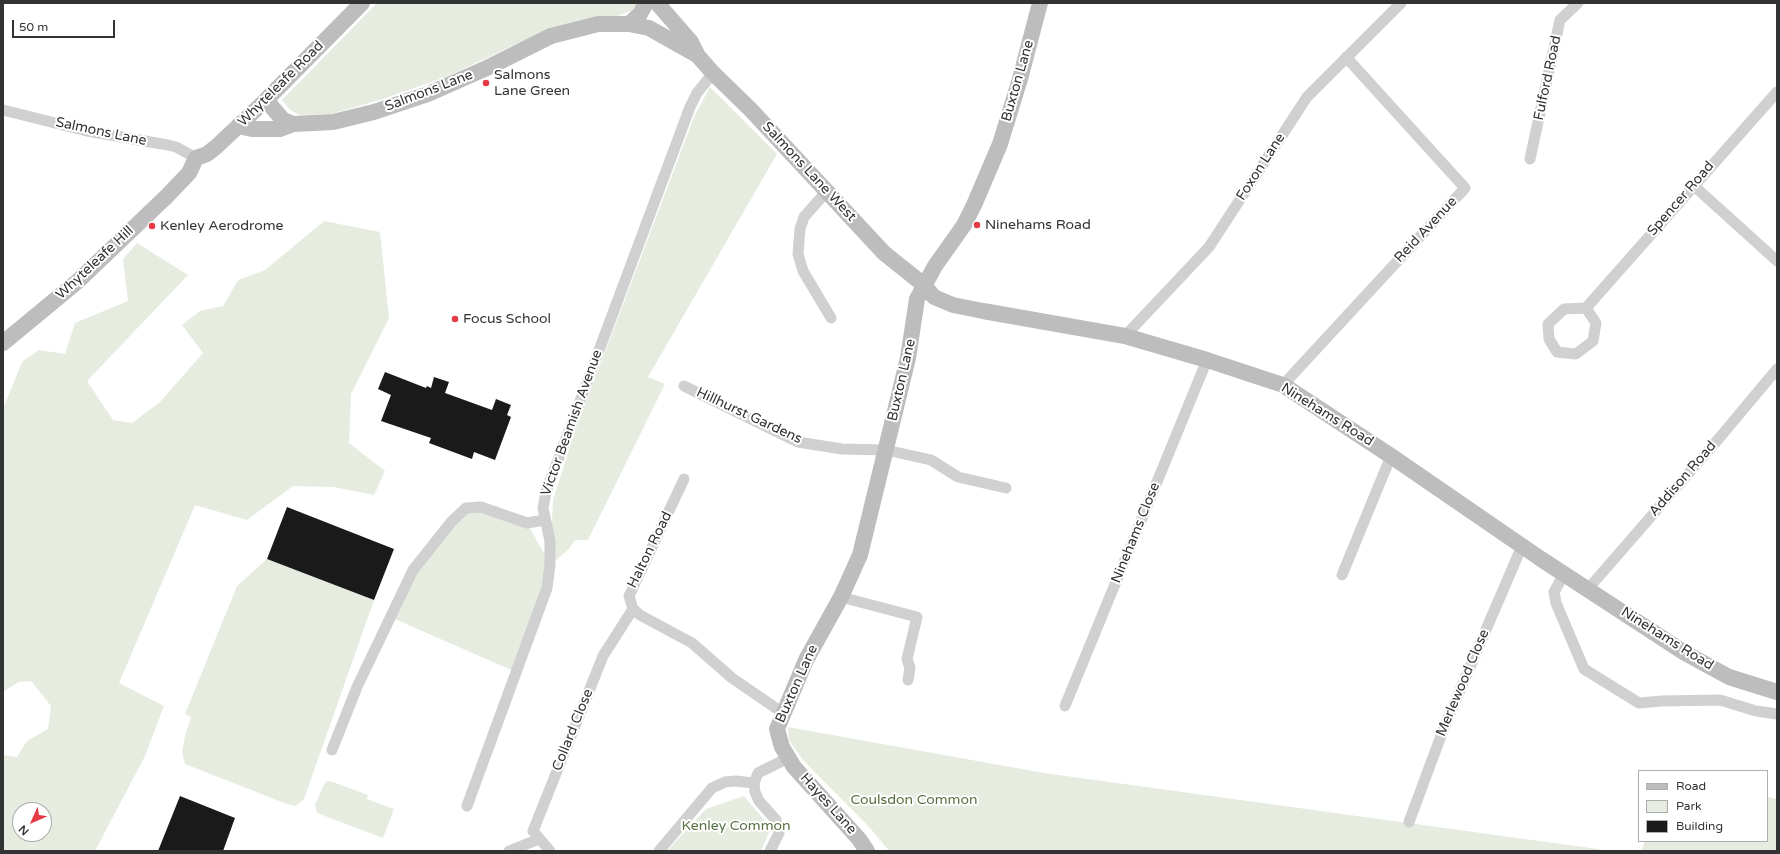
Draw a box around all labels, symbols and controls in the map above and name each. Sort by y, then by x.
scale bar [14,12,117,38]
text: 50 m [19,20,48,34]
street label: Fulford Road [1531,34,1565,122]
street label: Whyteleafe Road [235,38,327,130]
street label: Buxton Lane [998,38,1038,124]
street label: Salmons Lane [383,67,475,115]
place label: Salmons Lane Green [494,67,570,100]
marker: Salmons Lane Green [481,78,491,88]
street label: Salmons Lane [54,114,148,150]
street label: Salmons Lane West [759,119,859,225]
street label: Foxon Lane [1233,130,1289,204]
street label: Spencer Road [1644,158,1718,240]
street label: Reid Avenue [1391,194,1461,266]
place label: Ninehams Road [985,217,1091,233]
place label: Kenley Aerodrome [160,218,283,234]
marker: Ninehams Road [972,220,982,230]
marker: Kenley Aerodrome [147,221,157,231]
street label: Whyteleafe Hill [53,223,137,303]
place label: Focus School [463,311,551,327]
marker: Focus School [450,314,460,324]
street label: Buxton Lane [884,337,920,423]
street label: Victor Beamish Avenue [538,348,606,498]
street label: Ninehams Road [1278,380,1376,450]
street label: Hillhurst Gardens [694,384,804,448]
street label: Addison Road [1646,438,1720,520]
street label: Ninehams Close [1108,480,1164,586]
street label: Halton Road [624,509,676,591]
street label: Ninehams Road [1618,604,1716,674]
street label: Merlewood Close [1433,627,1493,739]
street label: Buxton Lane [772,642,822,726]
street label: Collard Close [549,687,597,773]
street label: Hayes Lane [796,770,860,838]
legend [1638,770,1768,842]
text: Road [1676,779,1706,793]
park label: Coulsdon Common [850,792,978,808]
text: Park [1676,799,1702,813]
north arrow [12,802,52,842]
park label: Kenley Common [681,818,791,834]
text: Building [1676,819,1723,833]
text: N [16,822,32,838]

